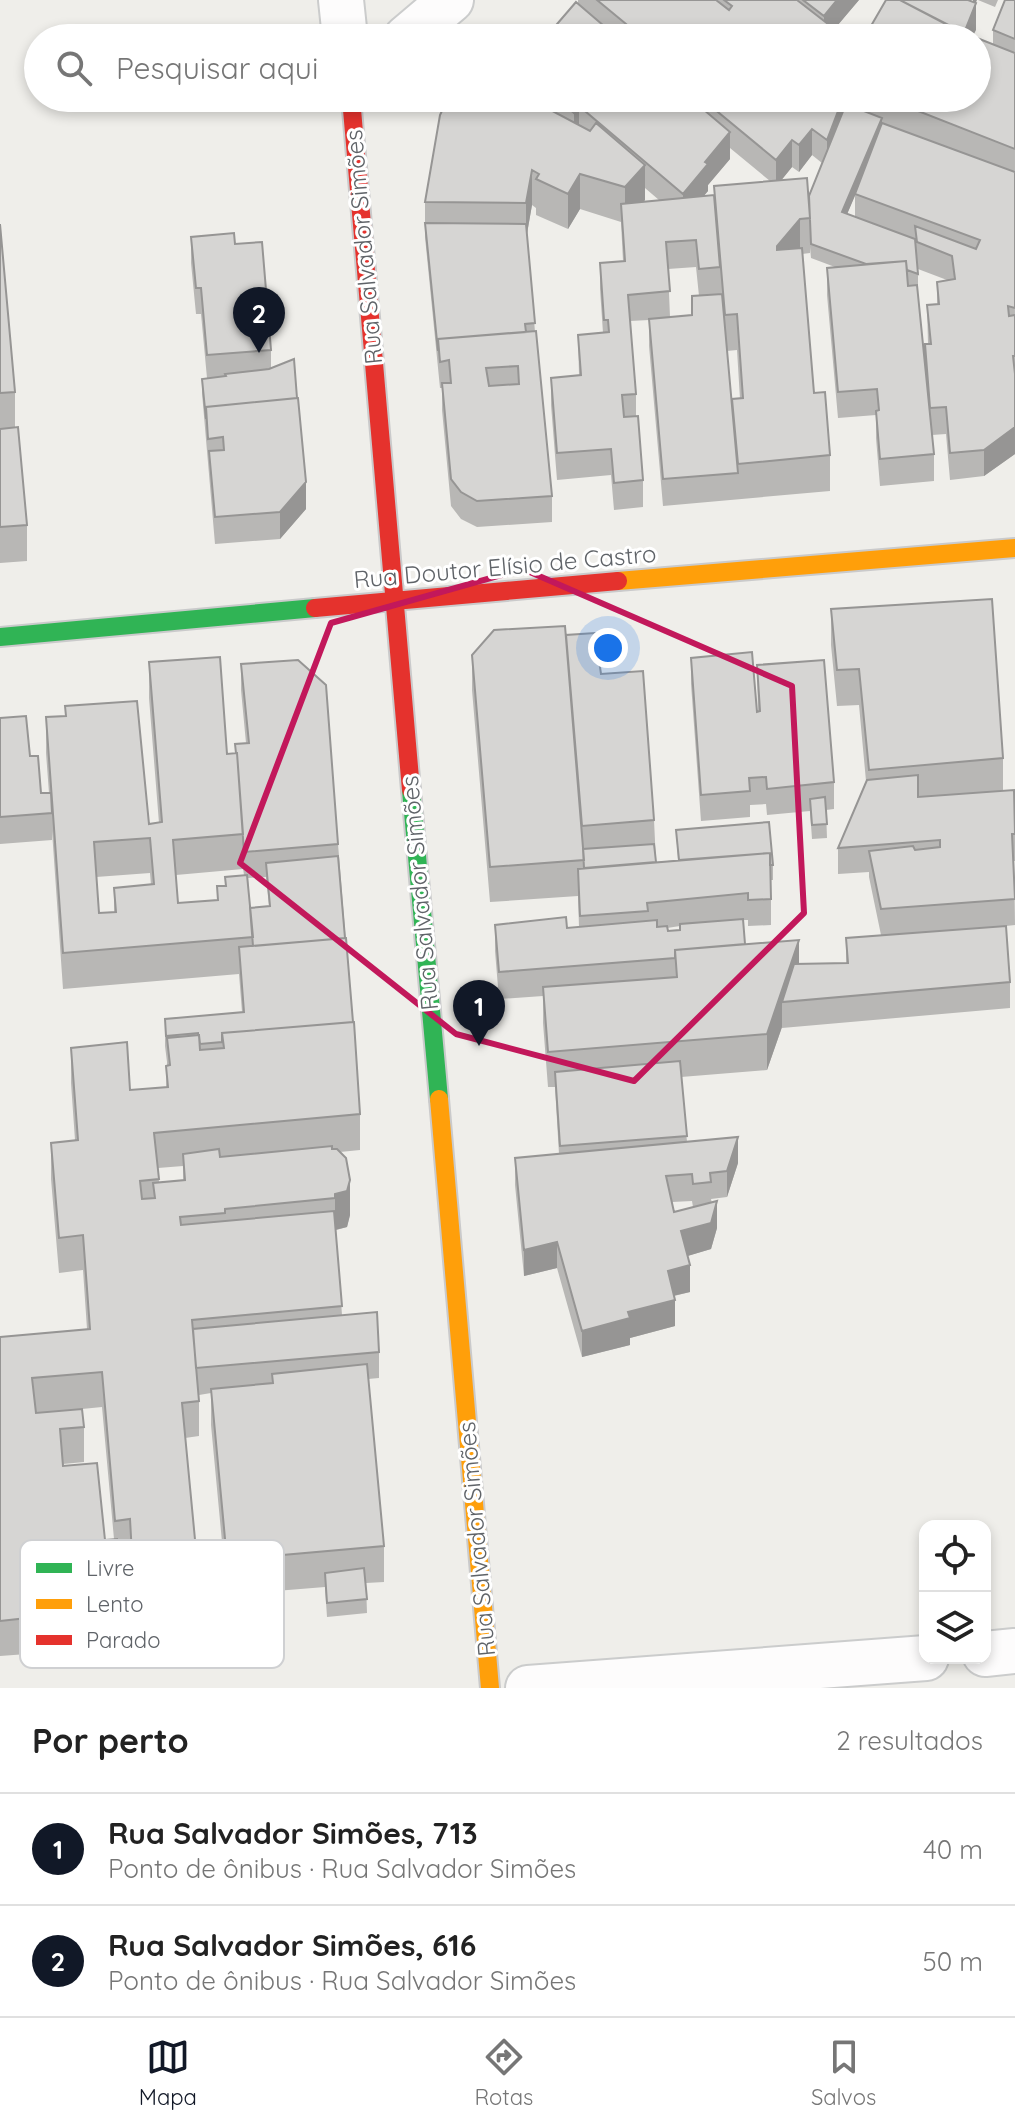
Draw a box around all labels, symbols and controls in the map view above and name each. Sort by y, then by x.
search box [24,24,991,112]
icon: search [52,46,96,90]
text: Pesquisar aqui [116,49,318,87]
street label: Rua Salvador Simões [338,129,388,366]
pin: 2 [233,287,285,353]
street label: Rua Doutor Elísio de Castro [352,538,657,594]
your location [588,628,628,668]
street label: Rua Salvador Simões [394,775,444,1012]
pin: 1 [453,980,505,1046]
street label: Rua Salvador Simões [451,1421,501,1658]
map controls [919,1520,991,1664]
button: locate [919,1520,991,1592]
legend [20,1540,284,1668]
text: Livre [86,1554,134,1582]
text: Lento [86,1590,144,1618]
button: layers [919,1592,991,1664]
text: Parado [86,1626,161,1654]
text: Por perto [32,1719,189,1762]
text: 2 resultados [836,1724,983,1757]
text: Rua Salvador Simões, 713 [108,1814,478,1852]
text: 1 [53,1833,63,1866]
text: 40 m [923,1833,983,1866]
text: Ponto de ônibus · Rua Salvador Simões [108,1852,576,1885]
text: Rua Salvador Simões, 616 [108,1926,476,1964]
text: 2 [51,1945,65,1978]
text: 50 m [923,1945,983,1978]
text: Ponto de ônibus · Rua Salvador Simões [108,1964,576,1997]
tab: Mapa [139,2035,197,2111]
tab: Rotas [474,2035,533,2111]
tab: Salvos [811,2035,876,2111]

